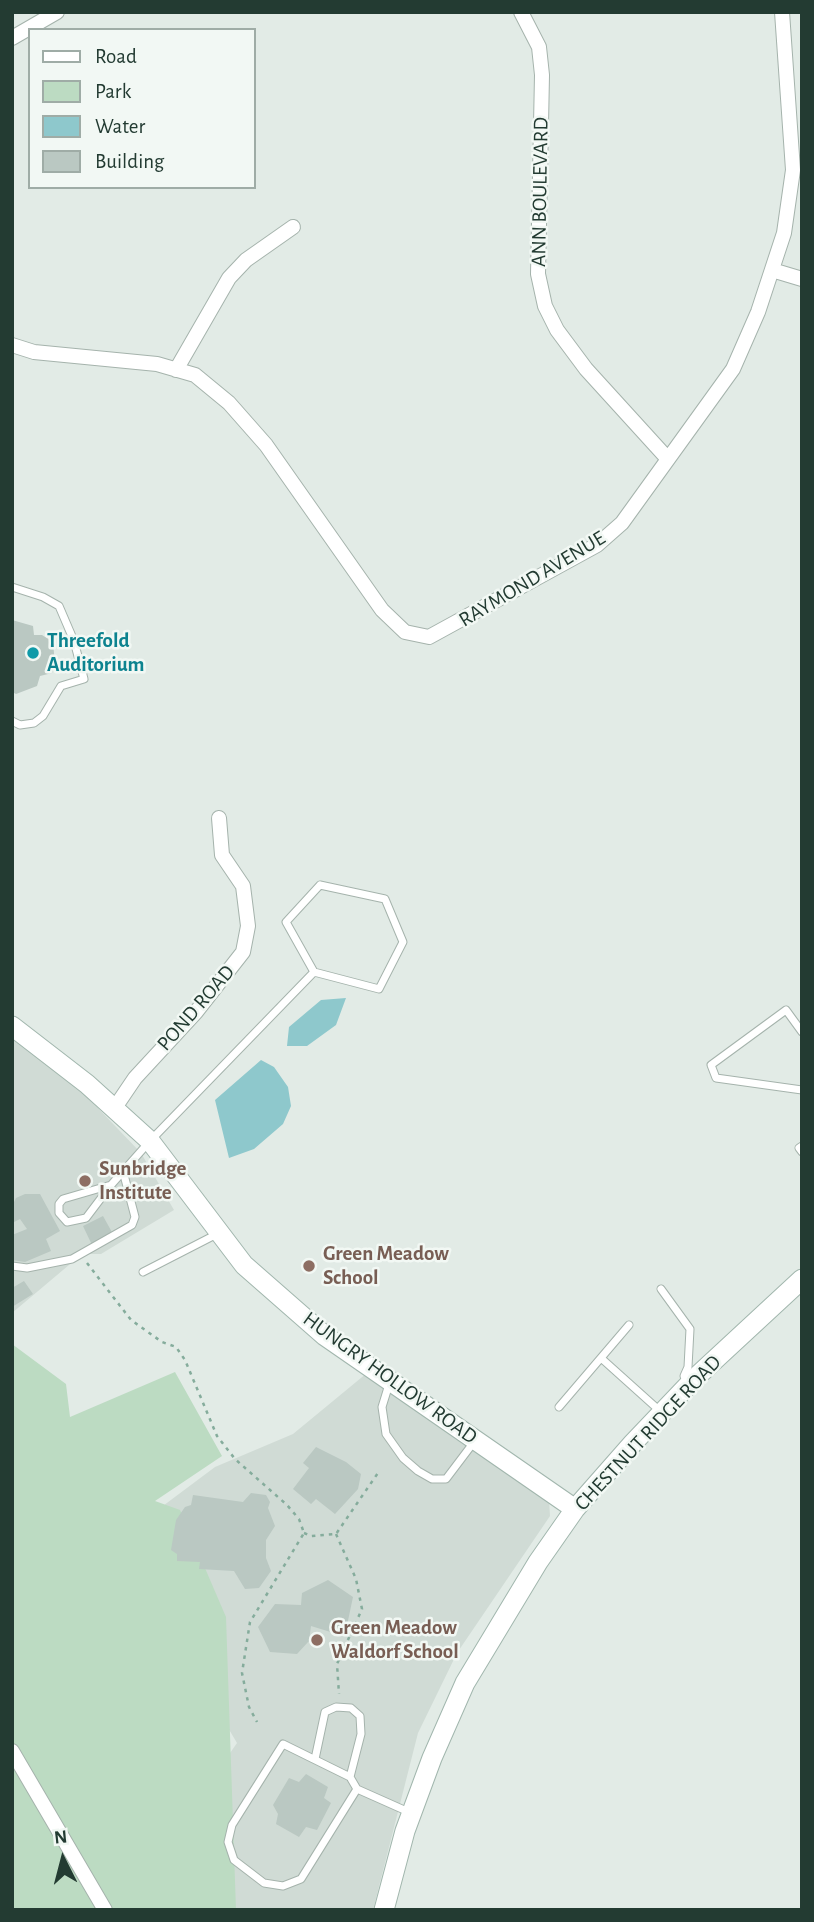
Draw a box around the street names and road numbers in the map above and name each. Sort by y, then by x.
street label: ANN BOULEVARD [526,117,554,267]
street label: RAYMOND AVENUE [454,525,610,633]
street label: POND ROAD [152,960,240,1056]
street label: HUNGRY HOLLOW ROAD [298,1306,482,1450]
street label: CHESTNUT RIDGE ROAD [569,1350,727,1516]

